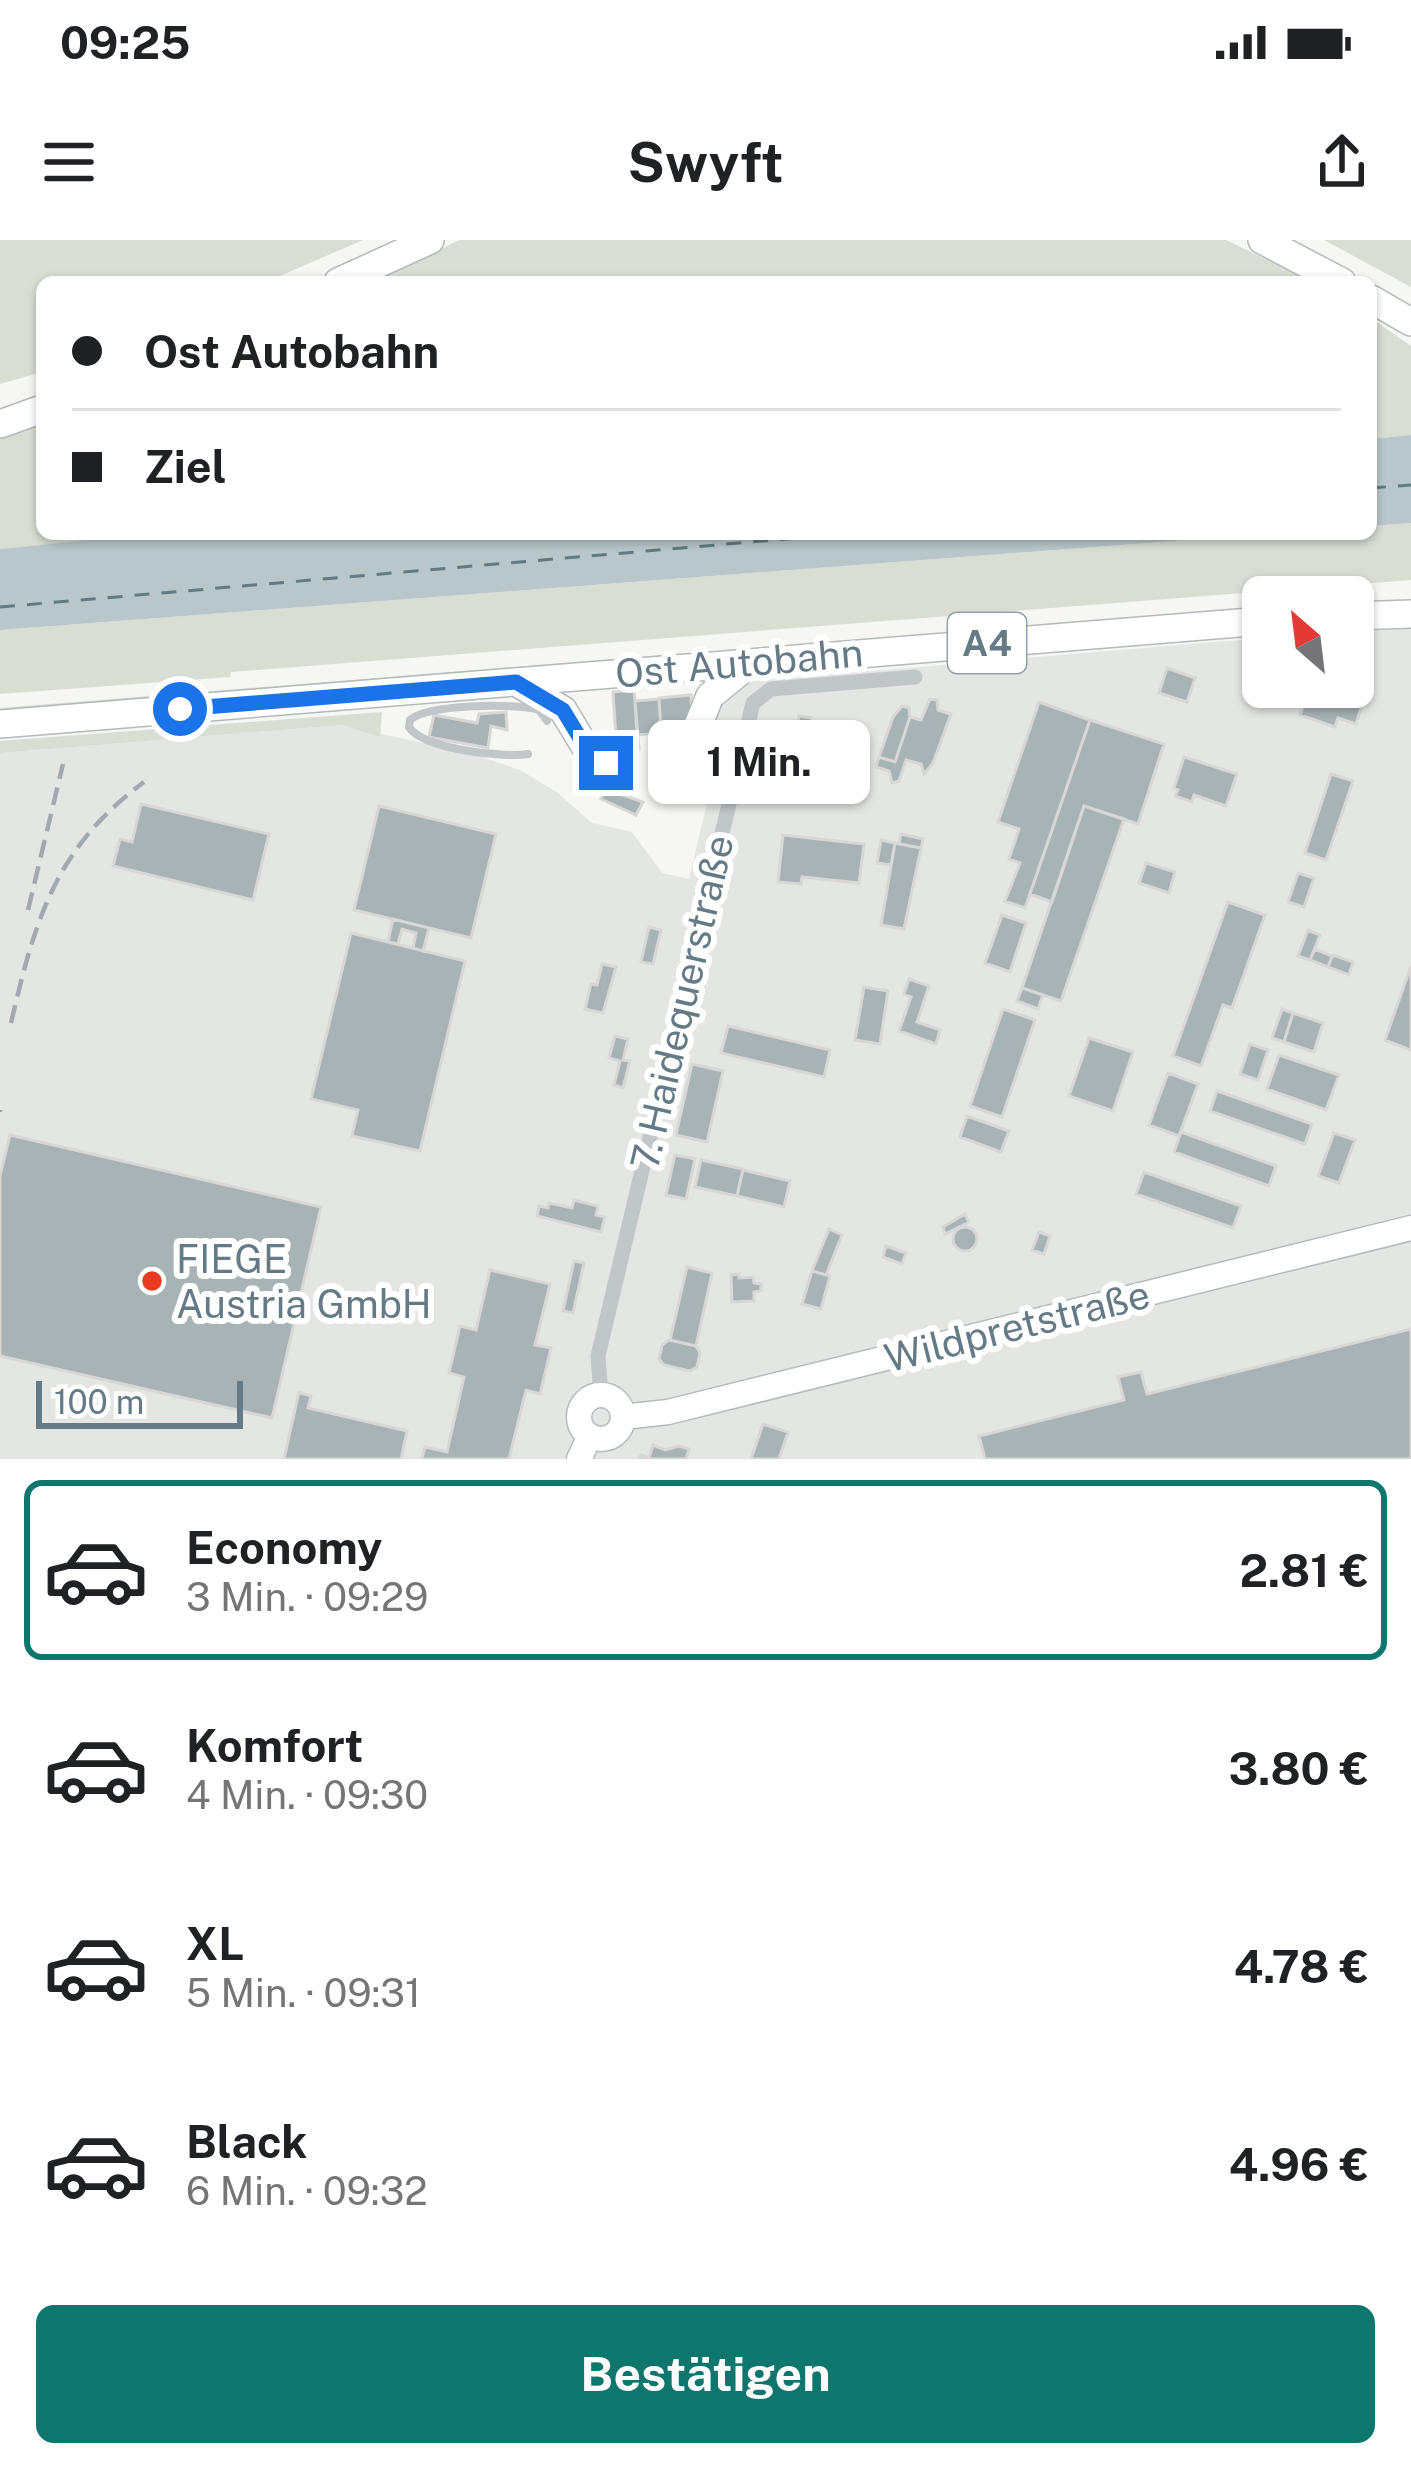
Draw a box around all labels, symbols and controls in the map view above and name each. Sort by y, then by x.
text: 09:25 [60,16,191,69]
icon: menu [36,129,102,195]
icon: share [1309,129,1375,195]
text: Swyft [628,131,783,194]
text: Ost Autobahn [144,325,439,378]
text: Ziel [144,440,227,493]
north arrow [1242,576,1374,708]
map controls [1242,576,1374,708]
road number: A4 [948,613,1026,673]
street label: Ost Autobahn [613,629,865,697]
route start [153,682,207,736]
callout: 1 Min. [648,721,870,805]
route end [579,736,633,790]
text: 1 Min. [706,739,812,785]
street label: 7. Haidequerstraße [621,830,743,1174]
place label: FIEGE Austria GmbH [176,1236,432,1327]
marker: FIEGE Austria GmbH [139,1268,165,1294]
street label: Wildpretstraße [880,1271,1154,1381]
scale bar [36,1375,243,1428]
text: 100 m [54,1383,144,1421]
icon: car [42,1516,150,1624]
text: Economy [186,1521,382,1574]
text: 2.81 € [1239,1544,1369,1597]
text: 3 Min. · 09:29 [186,1574,428,1620]
icon: car [42,1714,150,1822]
text: Komfort [186,1719,363,1772]
text: 3.80 € [1228,1742,1369,1795]
text: 4 Min. · 09:30 [186,1772,428,1818]
icon: car [42,1912,150,2020]
text: XL [186,1917,244,1970]
text: 4.78 € [1234,1940,1369,1993]
text: 5 Min. · 09:31 [186,1970,421,2016]
icon: car [42,2110,150,2218]
text: Black [186,2115,307,2168]
text: 4.96 € [1229,2138,1369,2191]
text: 6 Min. · 09:32 [186,2168,427,2214]
button: Bestätigen [36,2305,1375,2443]

